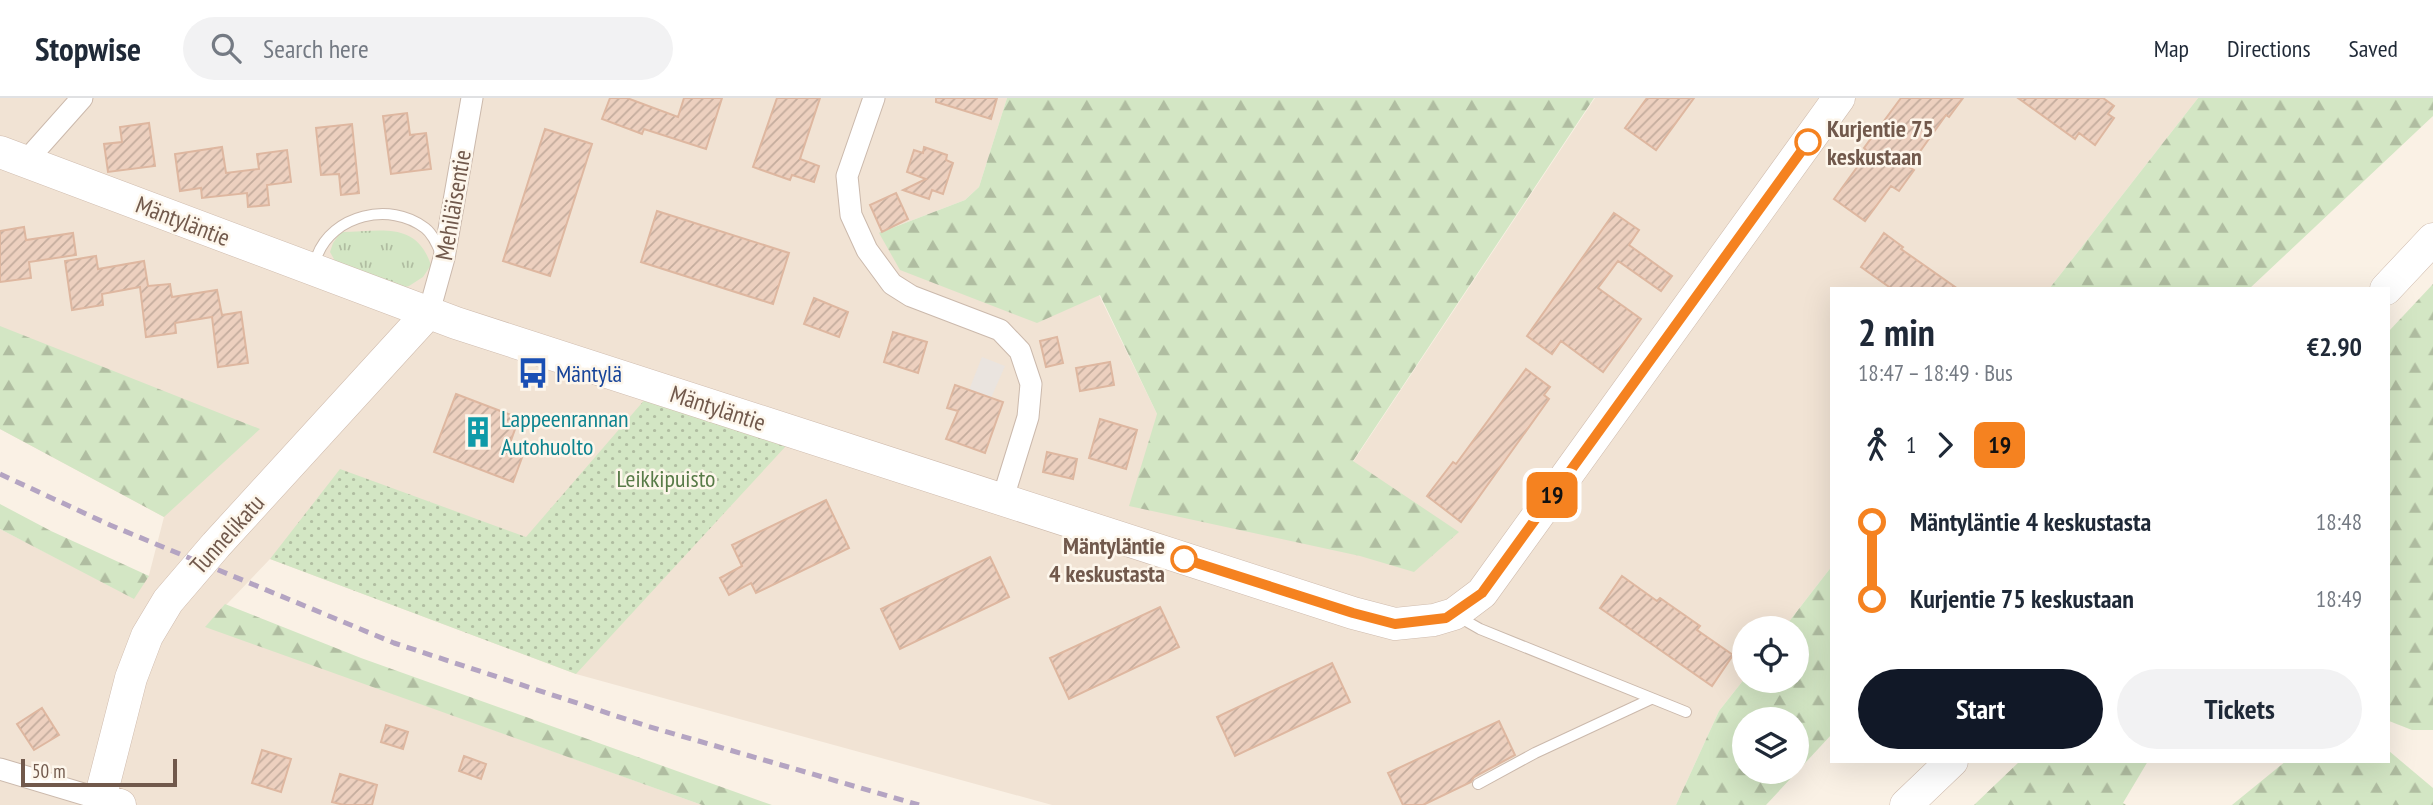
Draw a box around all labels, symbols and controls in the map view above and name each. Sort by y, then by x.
search box [183,17,673,80]
text: Stopwise [35,27,141,70]
icon: search [207,29,245,67]
text: Search here [263,32,369,65]
text: Map [2154,33,2189,64]
text: Directions [2227,33,2311,64]
text: Saved [2349,33,2398,64]
place label: Kurjentie 75 keskustaan [1827,113,1934,172]
marker: Kurjentie 75 keskustaan [1795,129,1821,155]
street label: Mehiläisentie [428,147,478,263]
street label: Mäntyläntie [132,189,234,253]
text: 2 min [1858,307,1935,356]
text: €2.90 [2307,330,2362,363]
bus stop icon: Mäntylä [516,356,550,390]
place label: Mäntylä [556,358,622,389]
text: 18:47 – 18:49 · Bus [1858,358,2013,387]
street label: Mäntyläntie [666,378,770,438]
place label: Lappeenrannan Autohuolto [501,403,629,462]
building icon: Lappeenrannan Autohuolto [461,415,495,449]
icon: walk [1858,426,1896,464]
icon: forward [1926,426,1964,464]
text: 19 [1988,429,2011,460]
text: 1 [1906,430,1916,459]
park label: Leikkipuisto [617,463,715,494]
line badge: 19 [1520,472,1584,518]
text: 19 [1541,479,1563,510]
street label: Tunnelikatu [183,488,271,580]
text: Mäntyläntie 4 keskustasta [1910,505,2151,538]
text: 18:48 [2316,507,2362,536]
place label: Mäntyläntie 4 keskustasta [1049,530,1165,589]
marker: Mäntyläntie 4 keskustasta [1171,546,1197,572]
text: Kurjentie 75 keskustaan [1910,582,2134,615]
text: 18:49 [2316,584,2362,613]
map controls [1732,616,1809,784]
button: locate [1732,616,1809,693]
button: Start [1858,669,2103,749]
button: Tickets [2117,669,2362,749]
button: layers [1732,707,1809,784]
scale bar [21,756,177,788]
text: 50 m [32,759,66,783]

